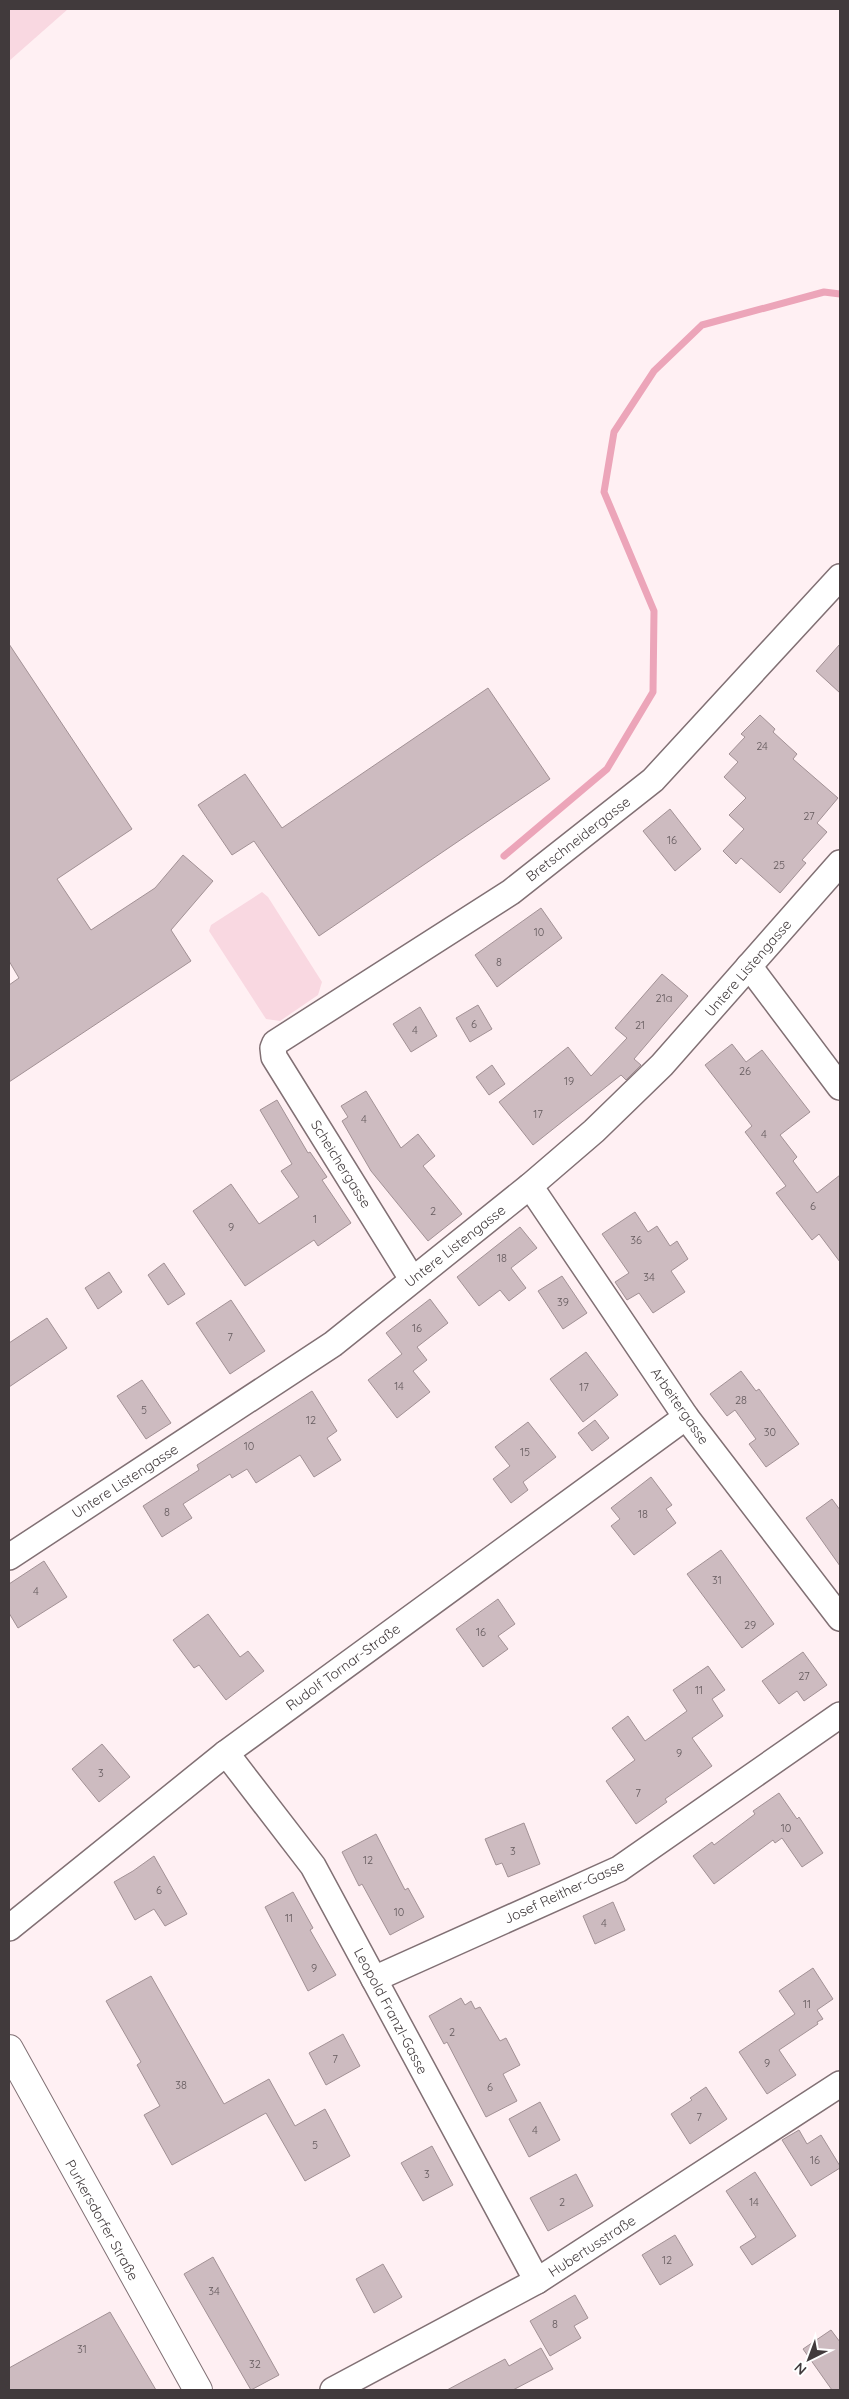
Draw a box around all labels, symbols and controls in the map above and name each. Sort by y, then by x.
house number: 24 [756,739,768,753]
street label: Bretschneidergasse [522,793,634,885]
house number: 27 [803,809,815,823]
house number: 16 [667,833,677,847]
house number: 25 [773,858,785,872]
street label: Untere Listengasse [701,915,795,1020]
house number: 10 [534,925,544,939]
house number: 8 [496,955,502,969]
house number: 21a [656,991,672,1005]
house number: 6 [471,1017,477,1031]
house number: 21 [635,1018,645,1032]
house number: 4 [412,1023,418,1037]
house number: 26 [739,1064,751,1078]
house number: 19 [564,1074,574,1088]
house number: 17 [533,1107,543,1121]
house number: 4 [361,1112,367,1126]
street label: Scheichergasse [307,1117,375,1211]
house number: 4 [761,1127,767,1141]
house number: 6 [810,1199,816,1213]
street label: Untere Listengasse [401,1201,509,1291]
house number: 2 [430,1204,436,1218]
house number: 1 [313,1212,317,1226]
house number: 9 [228,1220,234,1234]
house number: 36 [630,1233,642,1247]
house number: 18 [497,1251,507,1265]
house number: 34 [643,1270,655,1284]
house number: 39 [557,1295,569,1309]
house number: 16 [412,1321,422,1335]
house number: 7 [227,1330,233,1344]
street label: Arbeitergasse [647,1364,713,1448]
house number: 14 [394,1379,404,1393]
house number: 17 [579,1380,589,1394]
house number: 28 [735,1393,747,1407]
house number: 5 [141,1403,147,1417]
house number: 12 [306,1413,316,1427]
house number: 30 [764,1425,776,1439]
house number: 10 [244,1439,254,1453]
street label: Untere Listengasse [68,1440,182,1522]
house number: 15 [520,1445,530,1459]
house number: 8 [164,1505,170,1519]
house number: 18 [638,1507,648,1521]
house number: 31 [712,1573,722,1587]
house number: 4 [33,1584,39,1598]
house number: 29 [744,1618,756,1632]
street label: Rudolf Tornar-Straße [282,1619,404,1715]
house number: 16 [476,1625,486,1639]
house number: 27 [798,1669,810,1683]
house number: 11 [695,1683,703,1697]
house number: 9 [676,1746,682,1760]
house number: 3 [98,1766,104,1780]
house number: 7 [635,1786,641,1800]
house number: 10 [781,1821,791,1835]
house number: 3 [510,1844,516,1858]
house number: 12 [363,1853,373,1867]
street label: Josef Reither-Gasse [501,1856,627,1928]
house number: 6 [156,1883,162,1897]
house number: 10 [394,1905,404,1919]
house number: 11 [285,1911,293,1925]
house number: 4 [601,1916,607,1930]
street label: Leopold Franzl-Gasse [350,1945,432,2077]
house number: 9 [311,1961,317,1975]
house number: 11 [803,1997,811,2011]
house number: 2 [449,2025,455,2039]
house number: 7 [332,2052,338,2066]
house number: 9 [764,2056,770,2070]
house number: 38 [175,2078,187,2092]
house number: 6 [487,2080,493,2094]
house number: 7 [696,2110,702,2124]
house number: 4 [532,2123,538,2137]
house number: 5 [312,2138,318,2152]
house number: 16 [810,2153,820,2167]
street label: Purkersdorfer Straße [61,2156,143,2284]
house number: 3 [424,2167,430,2181]
house number: 2 [559,2195,565,2209]
house number: 14 [749,2195,759,2209]
street label: Hubertusstraße [545,2211,639,2281]
house number: 12 [662,2253,672,2267]
house number: 34 [208,2284,220,2298]
house number: 8 [552,2317,558,2331]
north arrow [784,2334,834,2384]
house number: 31 [77,2342,87,2356]
house number: 32 [249,2357,261,2371]
text: N [790,2359,810,2379]

